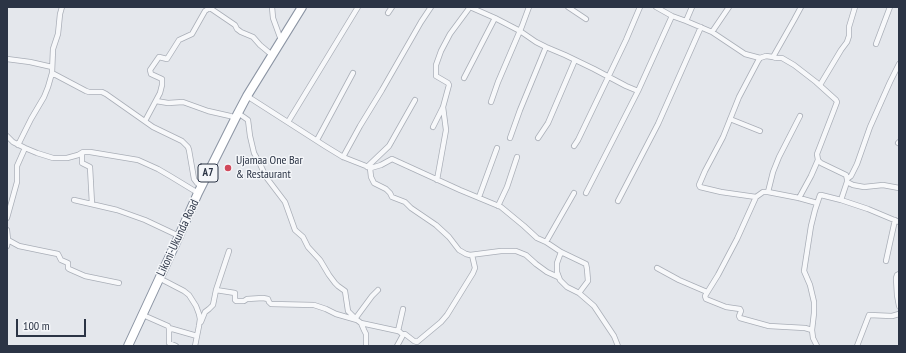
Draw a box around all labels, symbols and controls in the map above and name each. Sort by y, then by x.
place label: Ujamaa One Bar & Restaurant [236,154,303,182]
marker: Ujamaa One Bar & Restaurant [223,163,233,173]
road number: A7 [198,164,218,182]
street label: Likoni-Ukunda Road [154,197,202,279]
scale bar [18,311,88,337]
text: 100 m [23,318,50,333]

